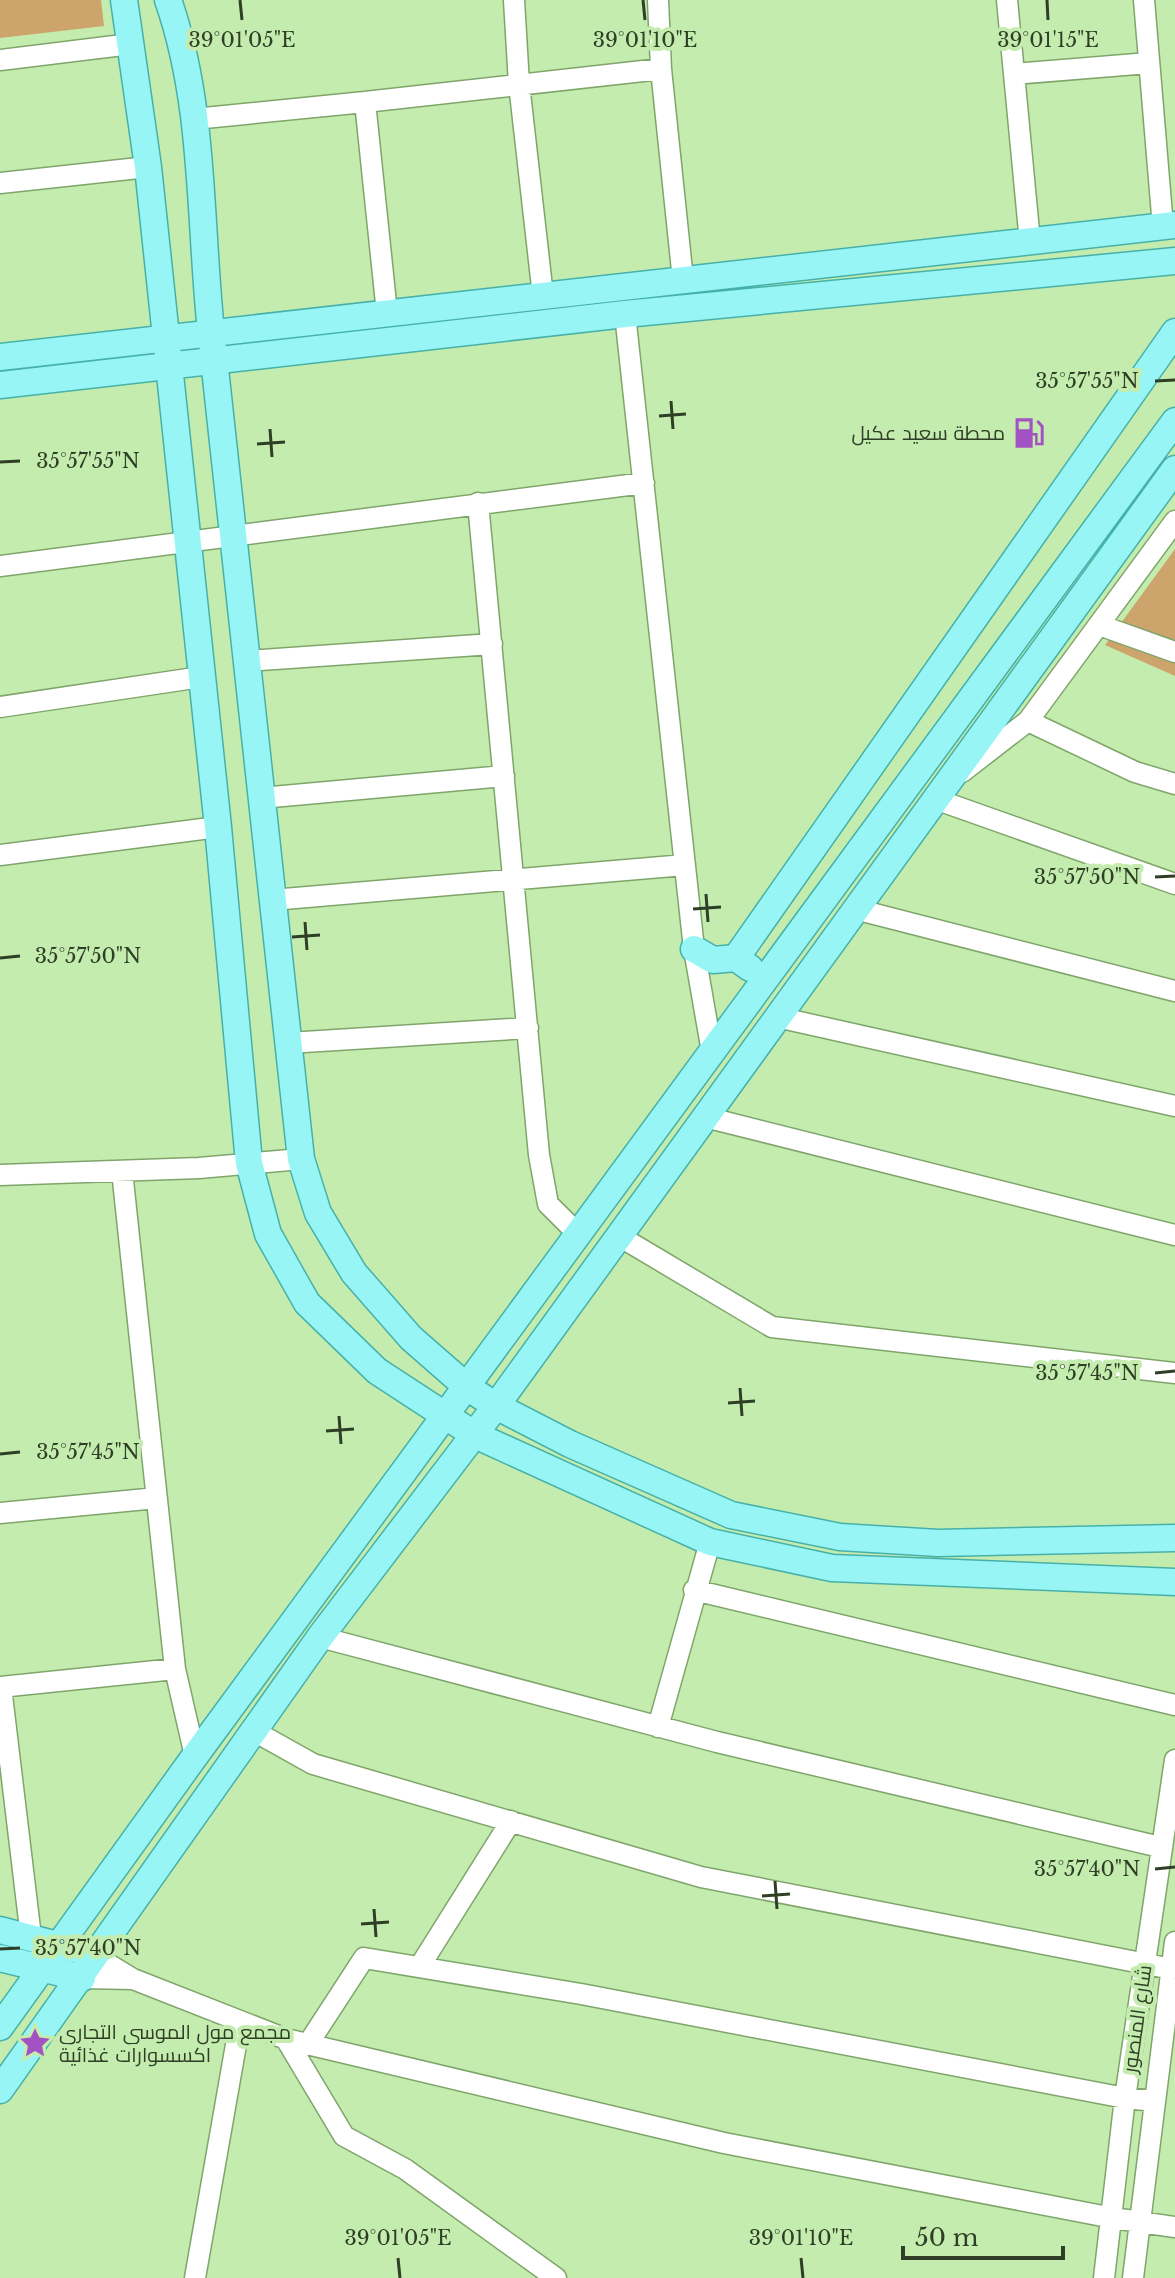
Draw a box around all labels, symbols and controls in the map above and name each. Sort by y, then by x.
text: 39°01'05"E [188,28,296,52]
text: 39°01'10"E [593,28,697,52]
text: 39°01'15"E [997,28,1099,52]
text: 35°57'55"N [1035,369,1139,393]
fuel station icon: محطة سعيد عكيل [1012,416,1046,450]
place label: محطة سعيد عكيل [851,421,1005,446]
text: 35°57'55"N [36,449,140,473]
text: 35°57'50"N [1034,865,1140,889]
text: 35°57'50"N [35,944,141,968]
text: 35°57'45"N [1035,1361,1139,1385]
text: 35°57'45"N [36,1440,140,1464]
text: 35°57'40"N [1034,1857,1140,1881]
text: 35°57'40"N [35,1936,141,1960]
street label: شارع المنصور [1117,1964,1158,2076]
place label: مجمع مول الموسى التجاري اكسسوارات غذائية [59,2020,291,2067]
place icon: مجمع مول الموسى التجاري اكسسوارات غذائية [18,2026,52,2060]
scale bar [903,2210,1063,2260]
text: 50 m [915,2223,979,2252]
text: 39°01'05"E [344,2226,452,2250]
text: 39°01'10"E [749,2226,853,2250]

